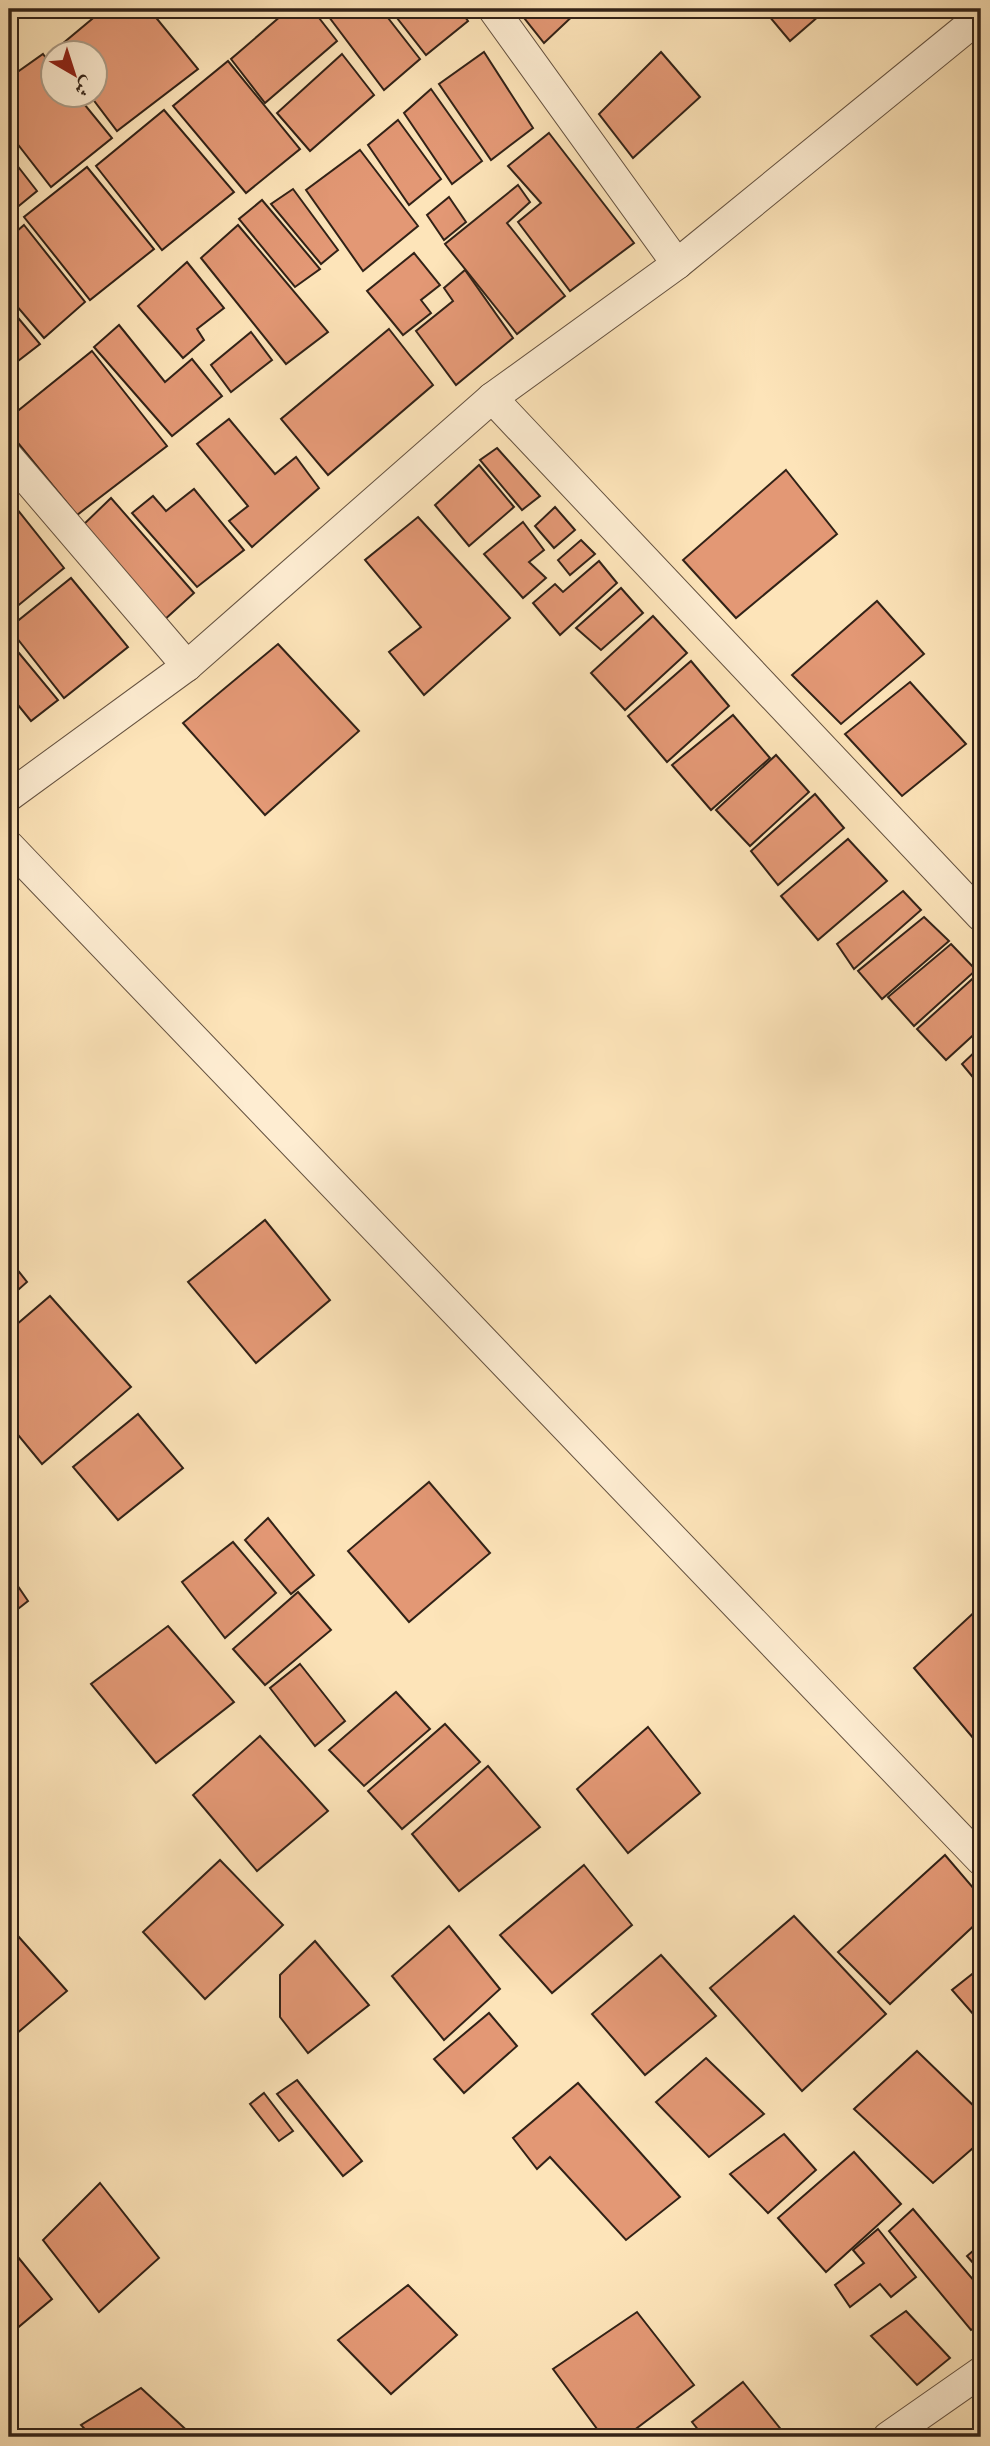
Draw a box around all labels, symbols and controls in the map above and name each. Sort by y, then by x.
north arrow [38,38,108,108]
text: ش [69,71,98,101]

